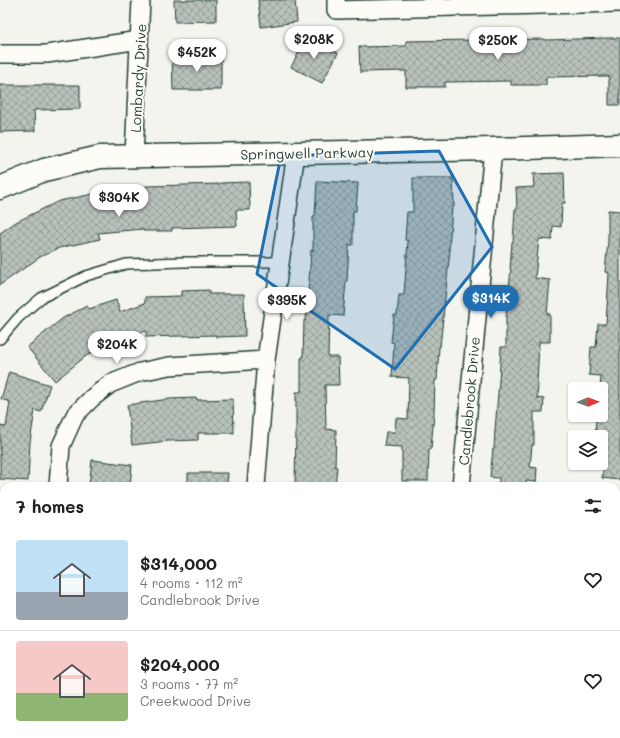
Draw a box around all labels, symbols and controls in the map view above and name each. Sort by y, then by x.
street label: Lombardy Drive [126,23,150,133]
pin: $208K [286,26,342,60]
pin: $250K [470,27,526,61]
text: $208K [294,30,334,47]
text: $250K [478,31,518,48]
pin: $452K [169,39,225,73]
text: $452K [177,43,217,60]
street label: Springwell Parkway [240,142,374,164]
pin: $304K [91,184,147,218]
text: $304K [99,188,140,205]
pin: $314K [463,285,519,319]
pin: $395K [259,287,315,321]
text: $314K [472,289,510,306]
text: $395K [267,291,307,308]
pin: $204K [89,331,145,365]
text: $204K [97,335,137,352]
street label: Candlebrook Drive [454,336,484,466]
north arrow [568,382,608,422]
map controls [568,382,608,470]
button: layers [568,430,608,470]
text: 7 homes [16,495,84,517]
icon: filters [582,495,604,517]
text: $314,000 [140,552,217,574]
icon: home [48,556,96,604]
icon: heart [582,569,604,591]
text: 4 rooms · 112 m² [140,574,243,591]
text: Candlebrook Drive [140,591,260,608]
text: $204,000 [140,653,220,675]
icon: home [48,657,96,705]
icon: heart [582,670,604,692]
text: 3 rooms · 77 m² [140,675,238,692]
text: Creekwood Drive [140,692,251,709]

